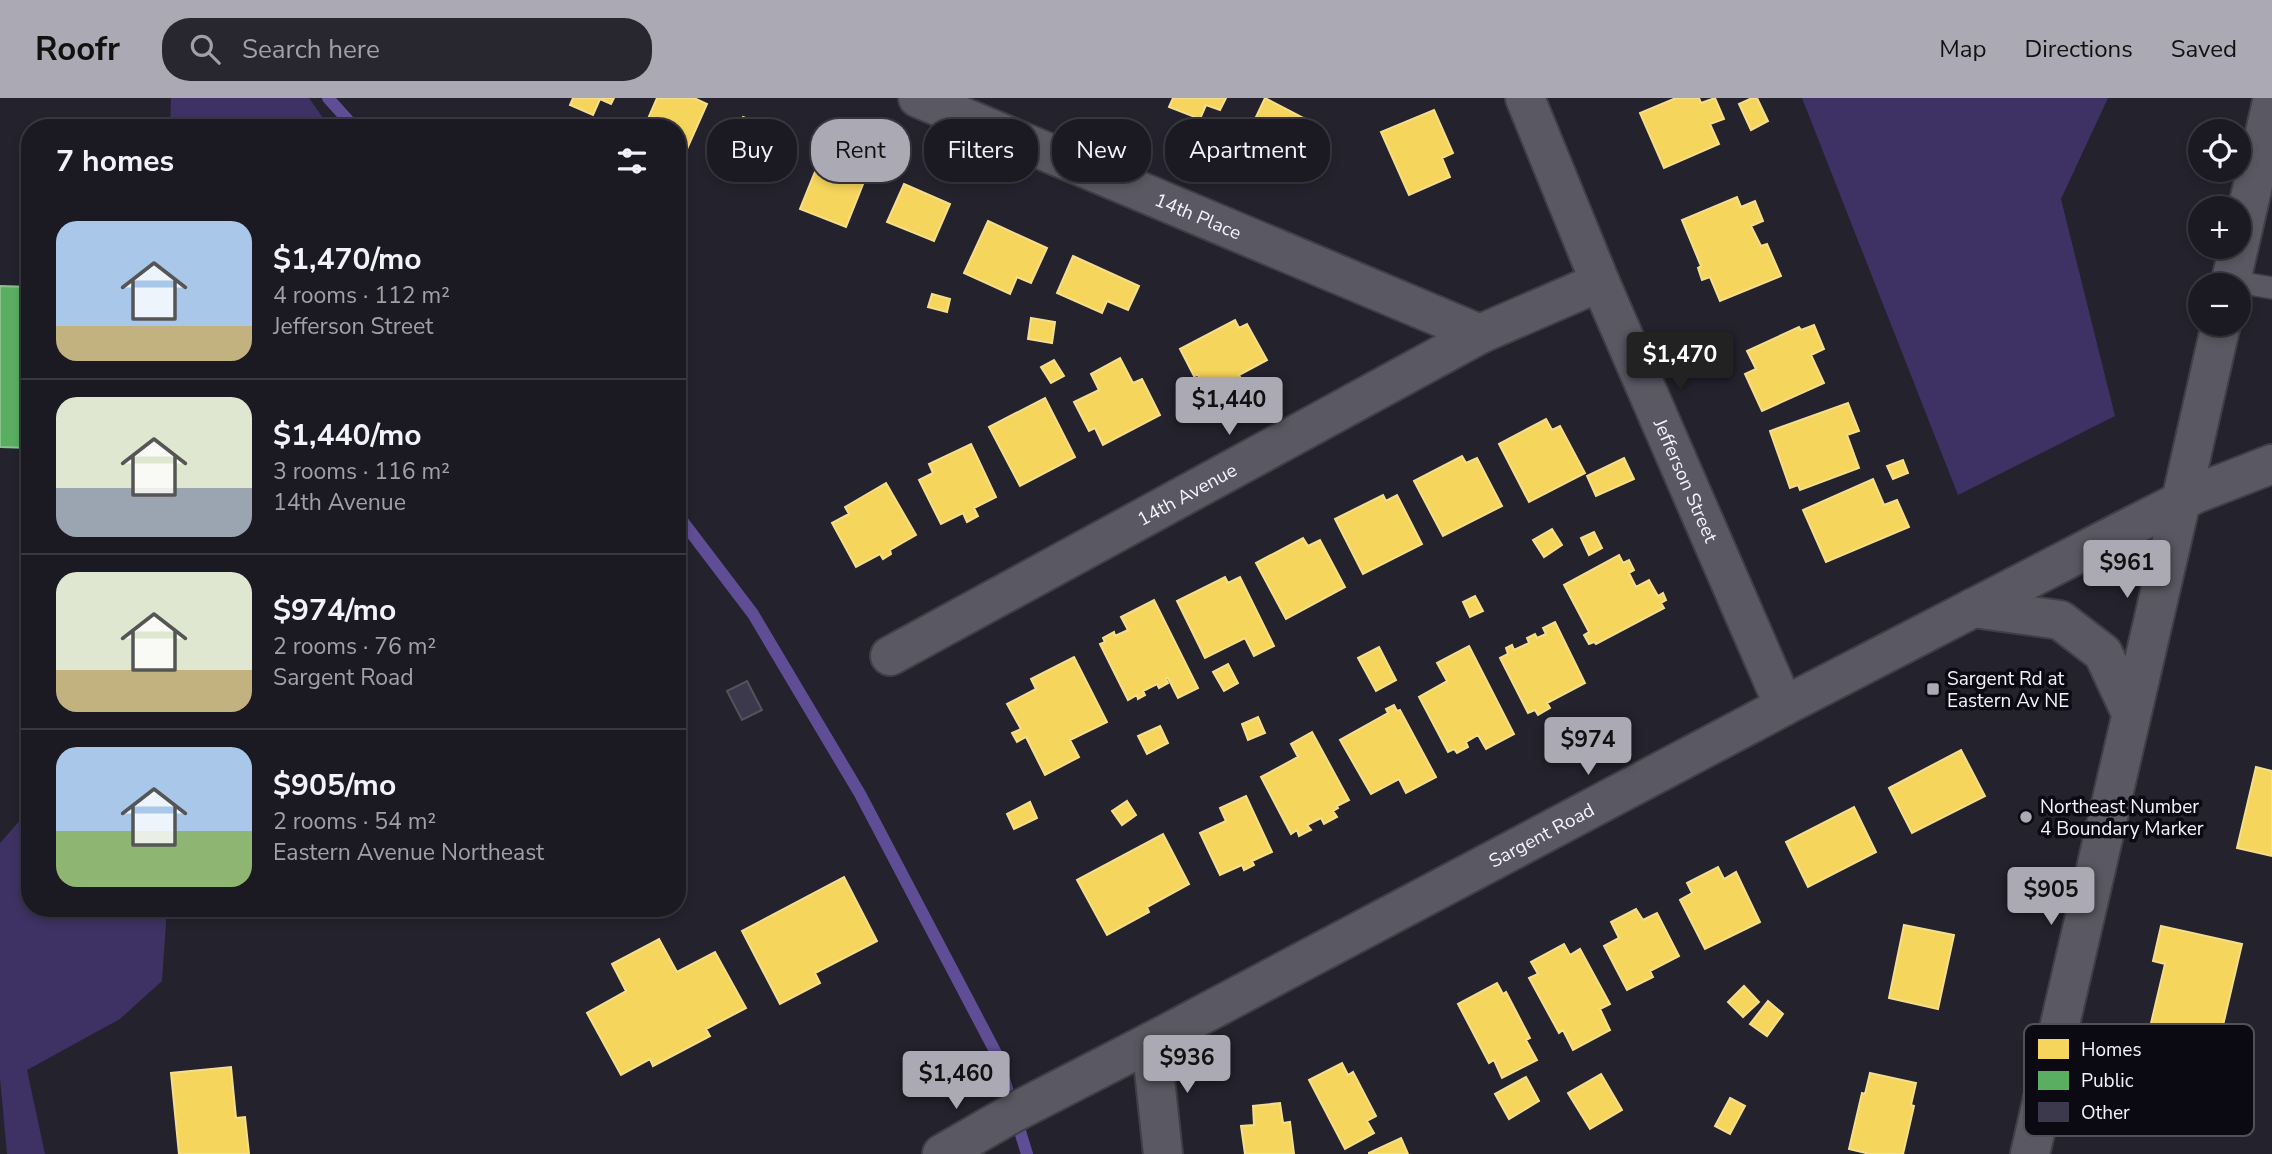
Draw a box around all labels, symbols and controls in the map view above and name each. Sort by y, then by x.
search box [162,18,652,81]
text: Roofr [35,27,120,72]
icon: search [186,30,224,68]
text: Search here [242,32,380,67]
text: Map [1939,33,1986,65]
text: Directions [2024,33,2133,65]
text: Saved [2171,33,2237,65]
chip: Buy [707,119,797,182]
chip: Rent [811,119,910,182]
chip: Filters [924,119,1038,182]
chip: New [1052,119,1151,182]
chip: Apartment [1165,119,1330,182]
map controls [2188,119,2251,336]
button: locate [2188,119,2251,182]
text: 7 homes [56,141,174,182]
icon: filters [613,142,651,180]
street label: 14th Place [1151,187,1245,246]
button: + [2188,196,2251,259]
text: $1,470/mo [273,239,422,280]
icon: home [112,249,196,333]
button: − [2188,273,2251,336]
text: 4 rooms · 112 m² [273,280,450,311]
text: Jefferson Street [273,311,433,342]
pin: $1,470 [1623,332,1737,392]
text: $1,470 [1643,339,1717,370]
pin: $1,440 [1172,378,1286,437]
text: $1,440 [1192,384,1266,415]
street label: Jefferson Street [1646,414,1724,547]
text: $1,440/mo [273,415,422,456]
icon: home [112,425,196,509]
text: 3 rooms · 116 m² [273,456,450,487]
street label: 14th Avenue [1133,457,1242,533]
text: 14th Avenue [273,487,406,518]
pin: $961 [2086,540,2168,600]
text: $961 [2099,547,2155,578]
text: $974/mo [273,590,396,631]
icon: home [112,600,196,684]
text: 2 rooms · 76 m² [273,631,436,662]
text: Sargent Road [273,662,414,693]
place label: Sargent Rd at Eastern Av NE [1947,666,2069,714]
marker: Sargent Rd at Eastern Av NE [1925,681,1941,697]
pin: $974 [1547,718,1629,777]
text: $974 [1560,724,1616,755]
text: $905/mo [273,765,396,806]
icon: home [112,775,196,859]
place label: Northeast Number 4 Boundary Marker [2040,794,2204,842]
street label: Sargent Road [1484,797,1599,874]
text: 2 rooms · 54 m² [273,806,436,837]
marker: Northeast Number 4 Boundary Marker [2018,809,2034,825]
text: Eastern Avenue Northeast [273,837,544,868]
pin: $905 [2010,868,2092,927]
text: $905 [2023,874,2079,905]
legend [2024,1024,2254,1136]
pin: $936 [1146,1035,1228,1095]
text: Homes [2081,1037,2142,1063]
text: $936 [1159,1042,1215,1073]
pin: $1,460 [899,1052,1013,1111]
text: $1,460 [919,1058,993,1089]
text: Public [2081,1068,2134,1094]
text: Other [2081,1100,2130,1126]

